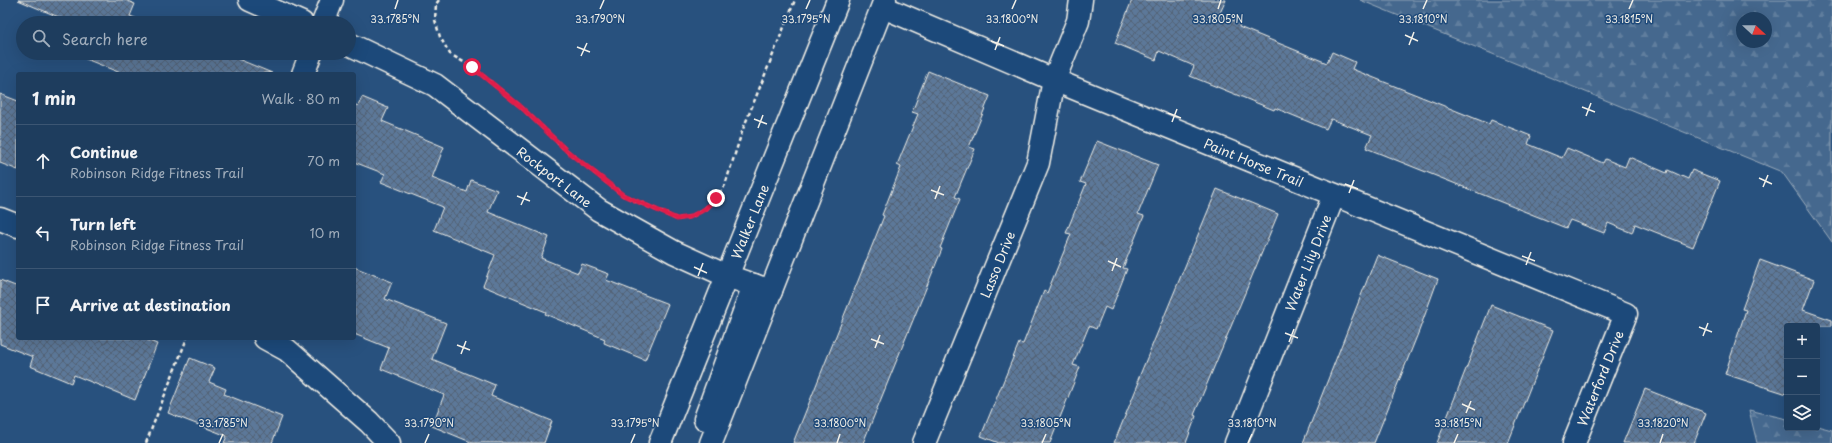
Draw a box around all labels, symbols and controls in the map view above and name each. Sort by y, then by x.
text: 33.1785°N [370,11,420,26]
text: 33.1790°N [575,11,625,26]
text: 33.1795°N [781,11,831,26]
text: 33.1800°N [986,11,1038,26]
text: 33.1805°N [1193,11,1244,26]
text: 33.1810°N [1399,11,1448,26]
text: 33.1815°N [1605,11,1653,26]
north arrow [1736,12,1772,48]
search box [16,16,356,60]
icon: search [30,27,52,49]
text: Search here [62,27,148,50]
route start [463,58,481,76]
text: 1 min [32,85,76,111]
text: Walk · 80 m [262,89,340,108]
street label: Paint Horse Trail [1201,133,1307,191]
text: Continue [70,140,138,163]
street label: Rockport Lane [513,142,596,211]
icon: ahead [32,150,54,172]
text: 70 m [307,151,340,170]
text: Robinson Ridge Fitness Trail [70,163,244,182]
street label: Walker Lane [726,181,773,261]
route end [707,189,725,207]
street label: Water Lily Drive [1280,211,1335,314]
text: Turn left [70,212,136,235]
icon: left [32,222,54,244]
text: 10 m [310,223,340,242]
street label: Lasso Drive [975,228,1019,300]
text: Robinson Ridge Fitness Trail [70,235,244,254]
text: Arrive at destination [70,293,231,316]
icon: arrive [32,294,54,316]
map controls [1784,323,1820,431]
button: + [1784,323,1820,359]
street label: Waterford Drive [1572,327,1628,429]
button: − [1784,359,1820,395]
button: layers [1784,395,1820,431]
text: 33.1785°N [198,415,248,430]
text: 33.1790°N [404,415,454,430]
text: 33.1795°N [610,415,660,430]
text: 33.1800°N [814,415,866,430]
text: 33.1805°N [1021,415,1072,430]
text: 33.1810°N [1228,415,1277,430]
text: 33.1815°N [1434,415,1482,430]
text: 33.1820°N [1637,415,1689,430]

